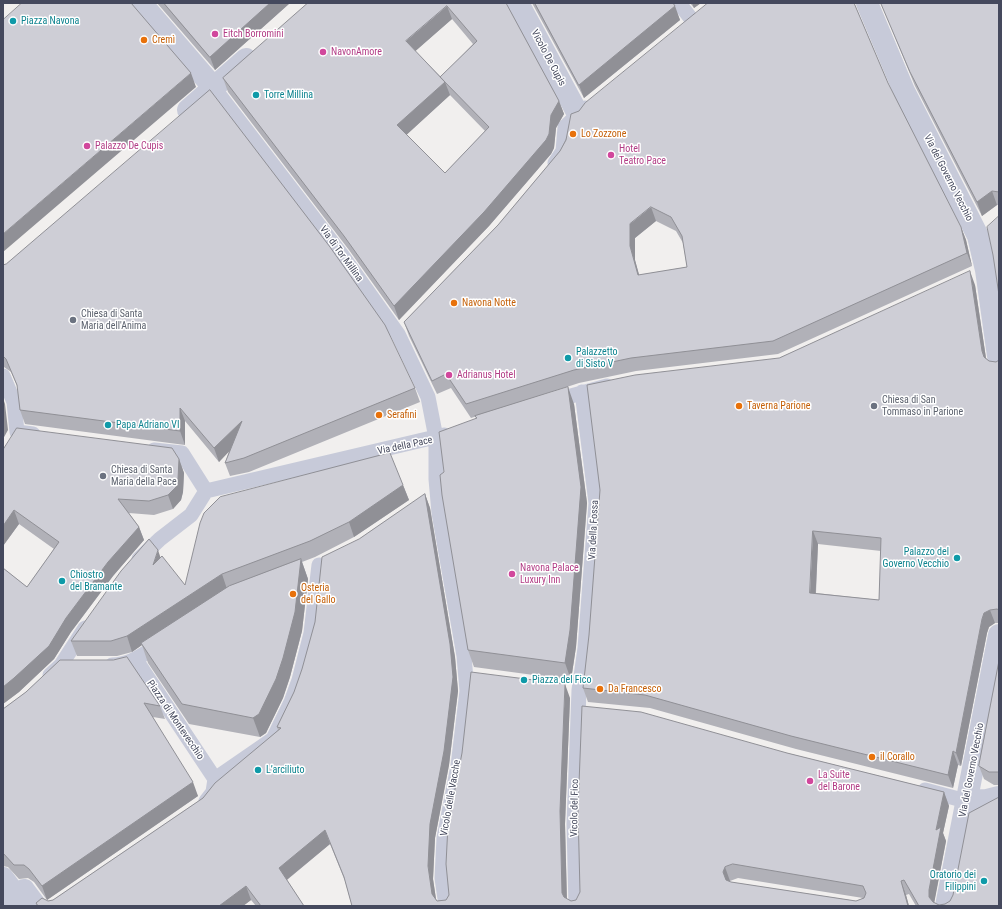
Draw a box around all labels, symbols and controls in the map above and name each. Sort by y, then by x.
place label: Piazza Navona [21,15,79,27]
marker: Piazza Navona [8,16,18,26]
place label: Eitch Borromini [223,28,283,40]
street label: Vicolo De Cupis [528,28,568,88]
marker: Eitch Borromini [210,29,220,39]
place label: Cremì [152,34,175,46]
marker: Cremì [139,35,149,45]
place label: NavonAmore [331,46,382,58]
marker: NavonAmore [318,47,328,57]
place label: Torre Millina [264,89,313,101]
marker: Torre Millina [251,90,261,100]
place label: Lo Zozzone [581,128,626,140]
marker: Lo Zozzone [568,129,578,139]
street label: Via del Governo Vecchio [921,133,975,223]
place label: Palazzo De Cupis [95,140,163,152]
marker: Palazzo De Cupis [82,141,92,151]
place label: Hotel Teatro Pace [619,143,666,166]
marker: Hotel Teatro Pace [606,150,616,160]
street label: Via di Tor Millina [317,224,365,284]
place label: Navona Notte [462,297,516,309]
marker: Navona Notte [449,298,459,308]
place label: Chiesa di Santa Maria dell'Anima [81,308,146,332]
marker: Chiesa di Santa Maria dell'Anima [68,315,78,325]
place label: Palazzetto di Sisto V [576,346,618,370]
marker: Palazzetto di Sisto V [563,353,573,363]
place label: Adrianus Hotel [457,369,516,381]
marker: Adrianus Hotel [444,370,454,380]
place label: Chiesa di San Tommaso in Parione [882,394,963,418]
place label: Taverna Parione [747,400,810,412]
marker: Taverna Parione [734,401,744,411]
marker: Chiesa di San Tommaso in Parione [869,401,879,411]
place label: Serafini [387,409,417,421]
marker: Serafini [374,410,384,420]
place label: Papa Adriano VI [116,419,179,431]
marker: Papa Adriano VI [103,420,113,430]
street label: Via della Pace [376,434,434,458]
place label: Chiesa di Santa Maria della Pace [111,464,177,488]
marker: Chiesa di Santa Maria della Pace [98,471,108,481]
street label: Via della Fossa [586,500,602,560]
place label: Palazzo del Governo Vecchio [883,546,949,570]
marker: Palazzo del Governo Vecchio [952,553,962,563]
place label: Navona Palace Luxury Inn [520,562,579,586]
place label: Chiostro del Bramante [70,569,122,592]
marker: Navona Palace Luxury Inn [507,569,517,579]
marker: Chiostro del Bramante [57,576,67,586]
place label: Osteria del Gallo [301,582,336,606]
marker: Osteria del Gallo [288,589,298,599]
place label: Piazza del Fico [532,674,591,686]
marker: Piazza del Fico [519,675,529,685]
street label: Piazza di Montevecchio [144,678,206,762]
place label: Da Francesco [608,683,661,695]
marker: Da Francesco [595,684,605,694]
street label: Via del Governo Vecchio [957,722,987,818]
place label: il Corallo [880,751,915,763]
marker: il Corallo [867,752,877,762]
street label: Vicolo delle Vacche [438,759,464,837]
place label: L’arciliuto [266,764,304,776]
marker: L’arciliuto [253,765,263,775]
place label: La Suite del Barone [818,769,860,792]
marker: La Suite del Barone [805,776,815,786]
street label: Vicolo del Fico [568,779,582,837]
place label: Oratorio dei Filippini [930,869,976,892]
marker: Oratorio dei Filippini [979,876,989,886]

